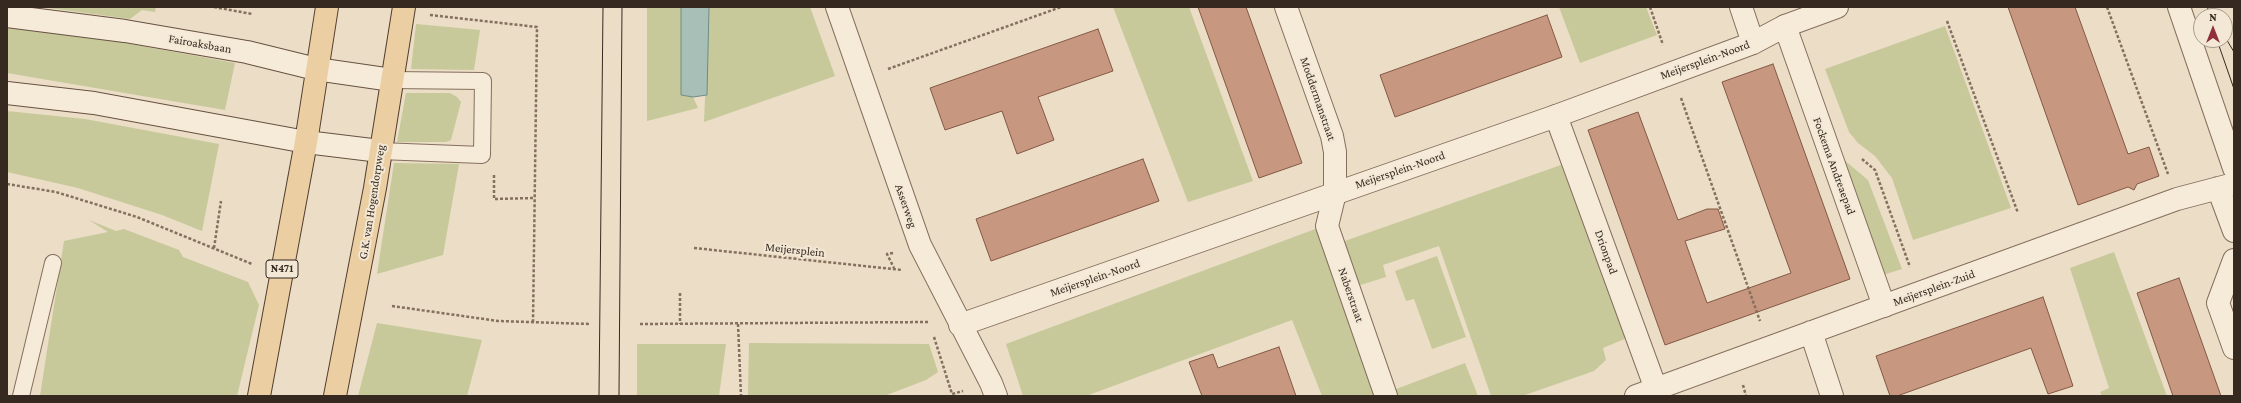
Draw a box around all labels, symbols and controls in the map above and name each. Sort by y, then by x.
north arrow [2193,8,2233,48]
text: N [2209,11,2217,23]
street label: Fairoaksbaan [167,31,233,57]
street label: Meijersplein-Noord [1658,37,1752,83]
street label: Moddermanstraat [1297,55,1339,143]
street label: Fockema Andreaepad [1810,115,1858,217]
street label: G.K. van Hogendorpweg [356,144,388,260]
street label: Meijersplein-Noord [1353,148,1447,192]
street label: Asserweg [892,182,920,230]
street label: Drionpad [1591,228,1621,276]
street label: Meijersplein [765,240,825,260]
street label: Meijersplein-Noord [1048,256,1142,300]
road number: N471 [266,260,298,278]
street label: Naberstraat [1335,266,1367,324]
street label: Meijersplein-Zuid [1891,267,1977,309]

